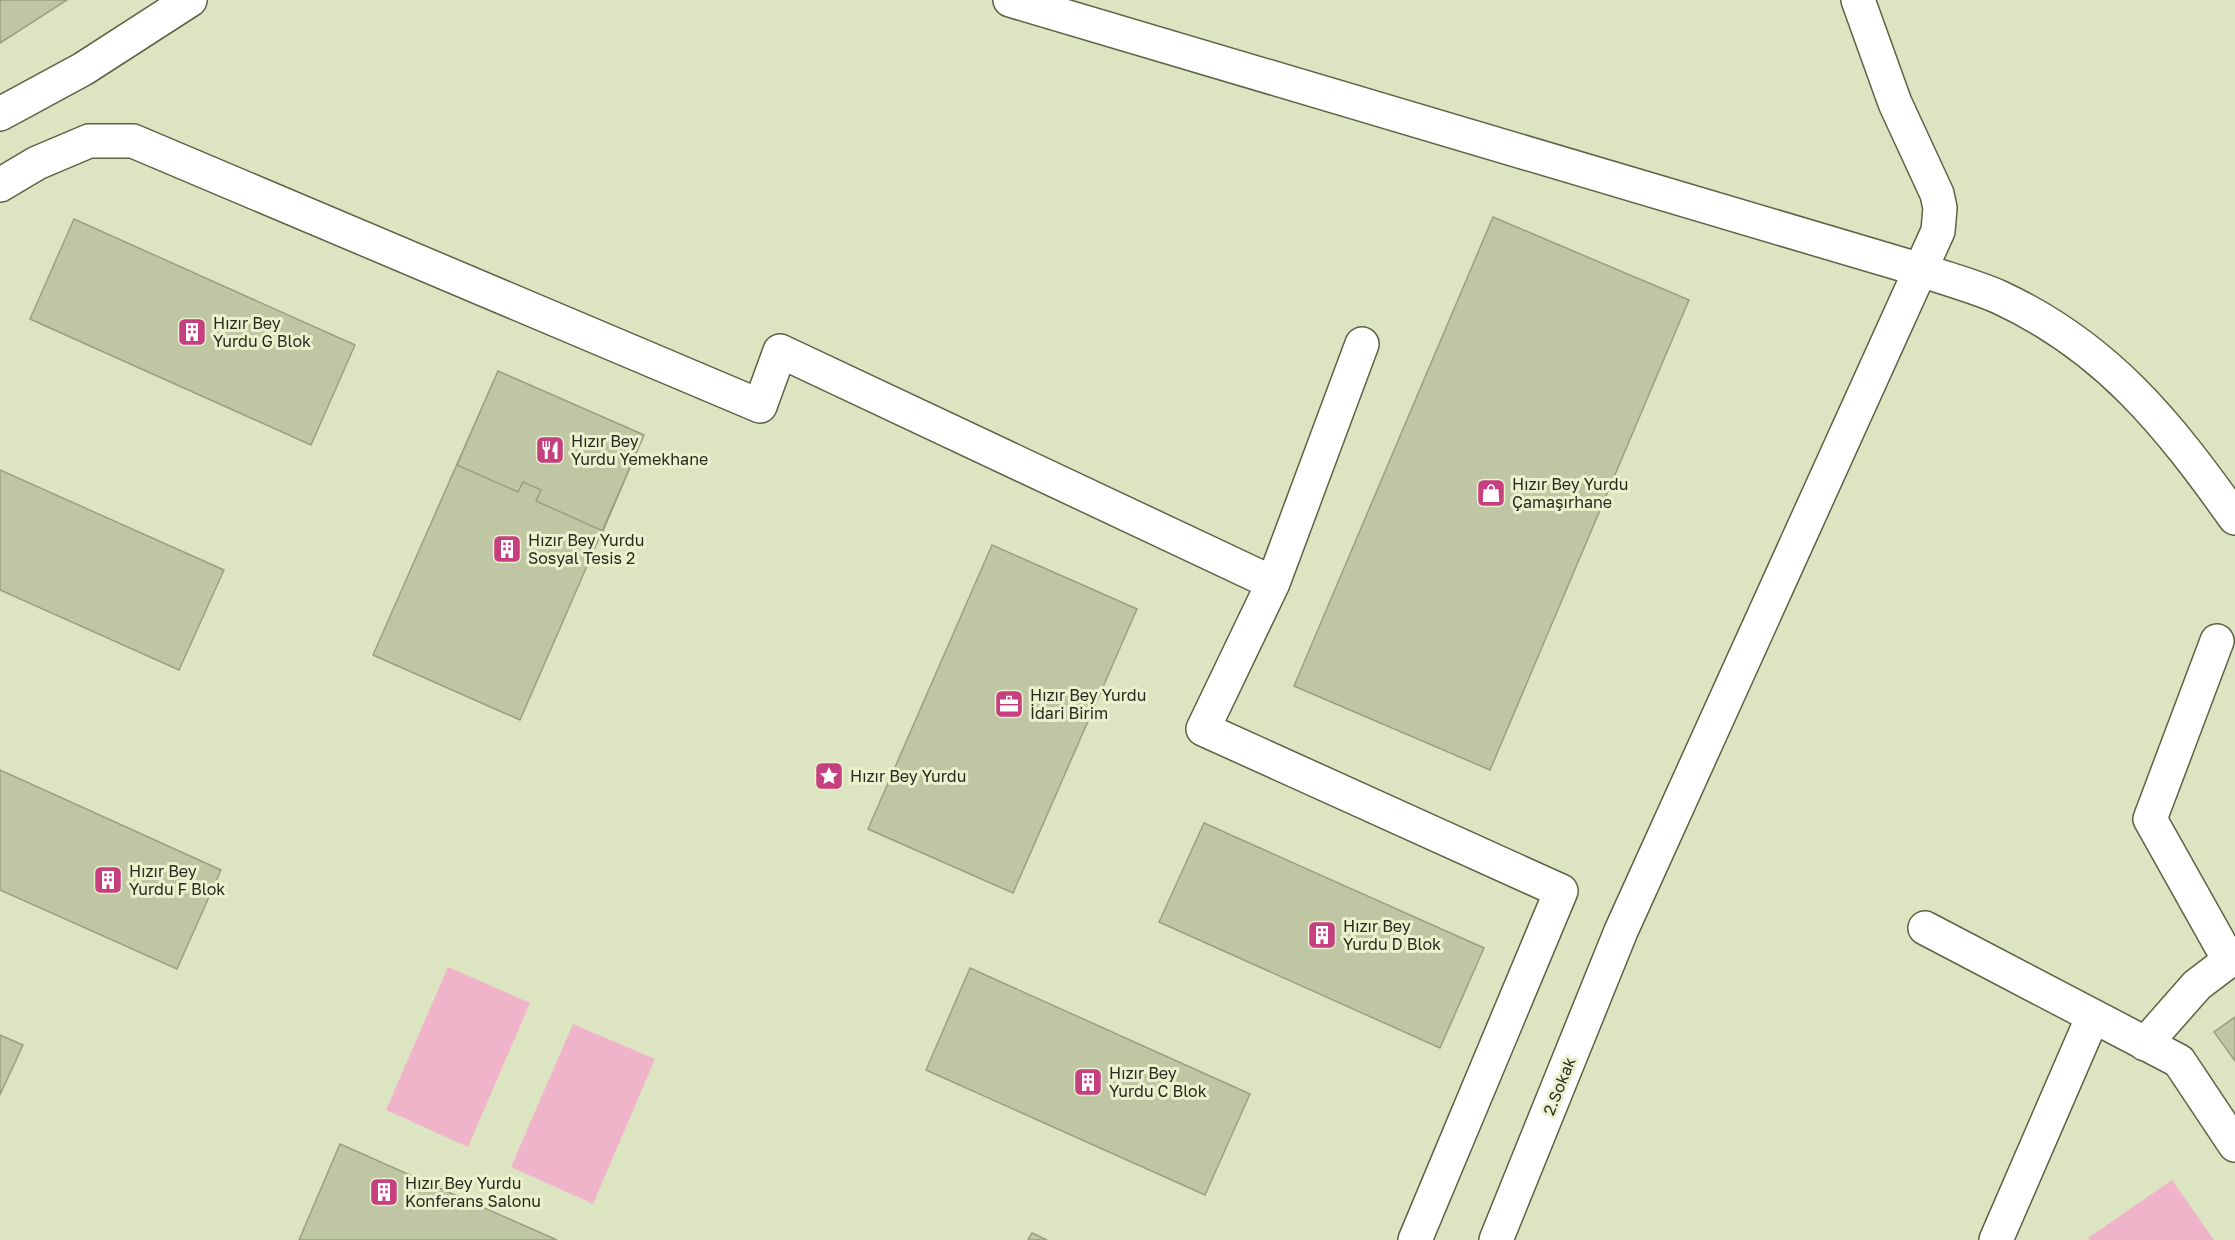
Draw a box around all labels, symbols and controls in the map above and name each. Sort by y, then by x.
place label: Hızır Bey Yurdu G Blok [213,313,311,351]
building icon: Hızır Bey Yurdu G Blok [176,316,208,348]
place label: Hızır Bey Yurdu Yemekhane [571,431,708,469]
restaurant icon: Hızır Bey Yurdu Yemekhane [534,434,566,466]
place label: Hızır Bey Yurdu Çamaşırhane [1512,474,1628,512]
shop icon: Hızır Bey Yurdu Çamaşırhane [1475,477,1507,509]
place label: Hızır Bey Yurdu Sosyal Tesis 2 [528,530,644,568]
building icon: Hızır Bey Yurdu Sosyal Tesis 2 [491,533,523,565]
place label: Hızır Bey Yurdu İdari Birim [1030,685,1146,723]
office icon: Hızır Bey Yurdu İdari Birim [993,688,1025,720]
place icon: Hızır Bey Yurdu [813,760,845,792]
place label: Hızır Bey Yurdu [850,766,966,786]
place label: Hızır Bey Yurdu F Blok [129,861,225,899]
building icon: Hızır Bey Yurdu F Blok [92,864,124,896]
place label: Hızır Bey Yurdu D Blok [1343,916,1441,954]
building icon: Hızır Bey Yurdu D Blok [1306,919,1338,951]
street label: 2.Sokak [1538,1054,1580,1118]
place label: Hızır Bey Yurdu C Blok [1109,1063,1207,1101]
building icon: Hızır Bey Yurdu C Blok [1072,1066,1104,1098]
place label: Hızır Bey Yurdu Konferans Salonu [405,1173,541,1211]
building icon: Hızır Bey Yurdu Konferans Salonu [368,1176,400,1208]

